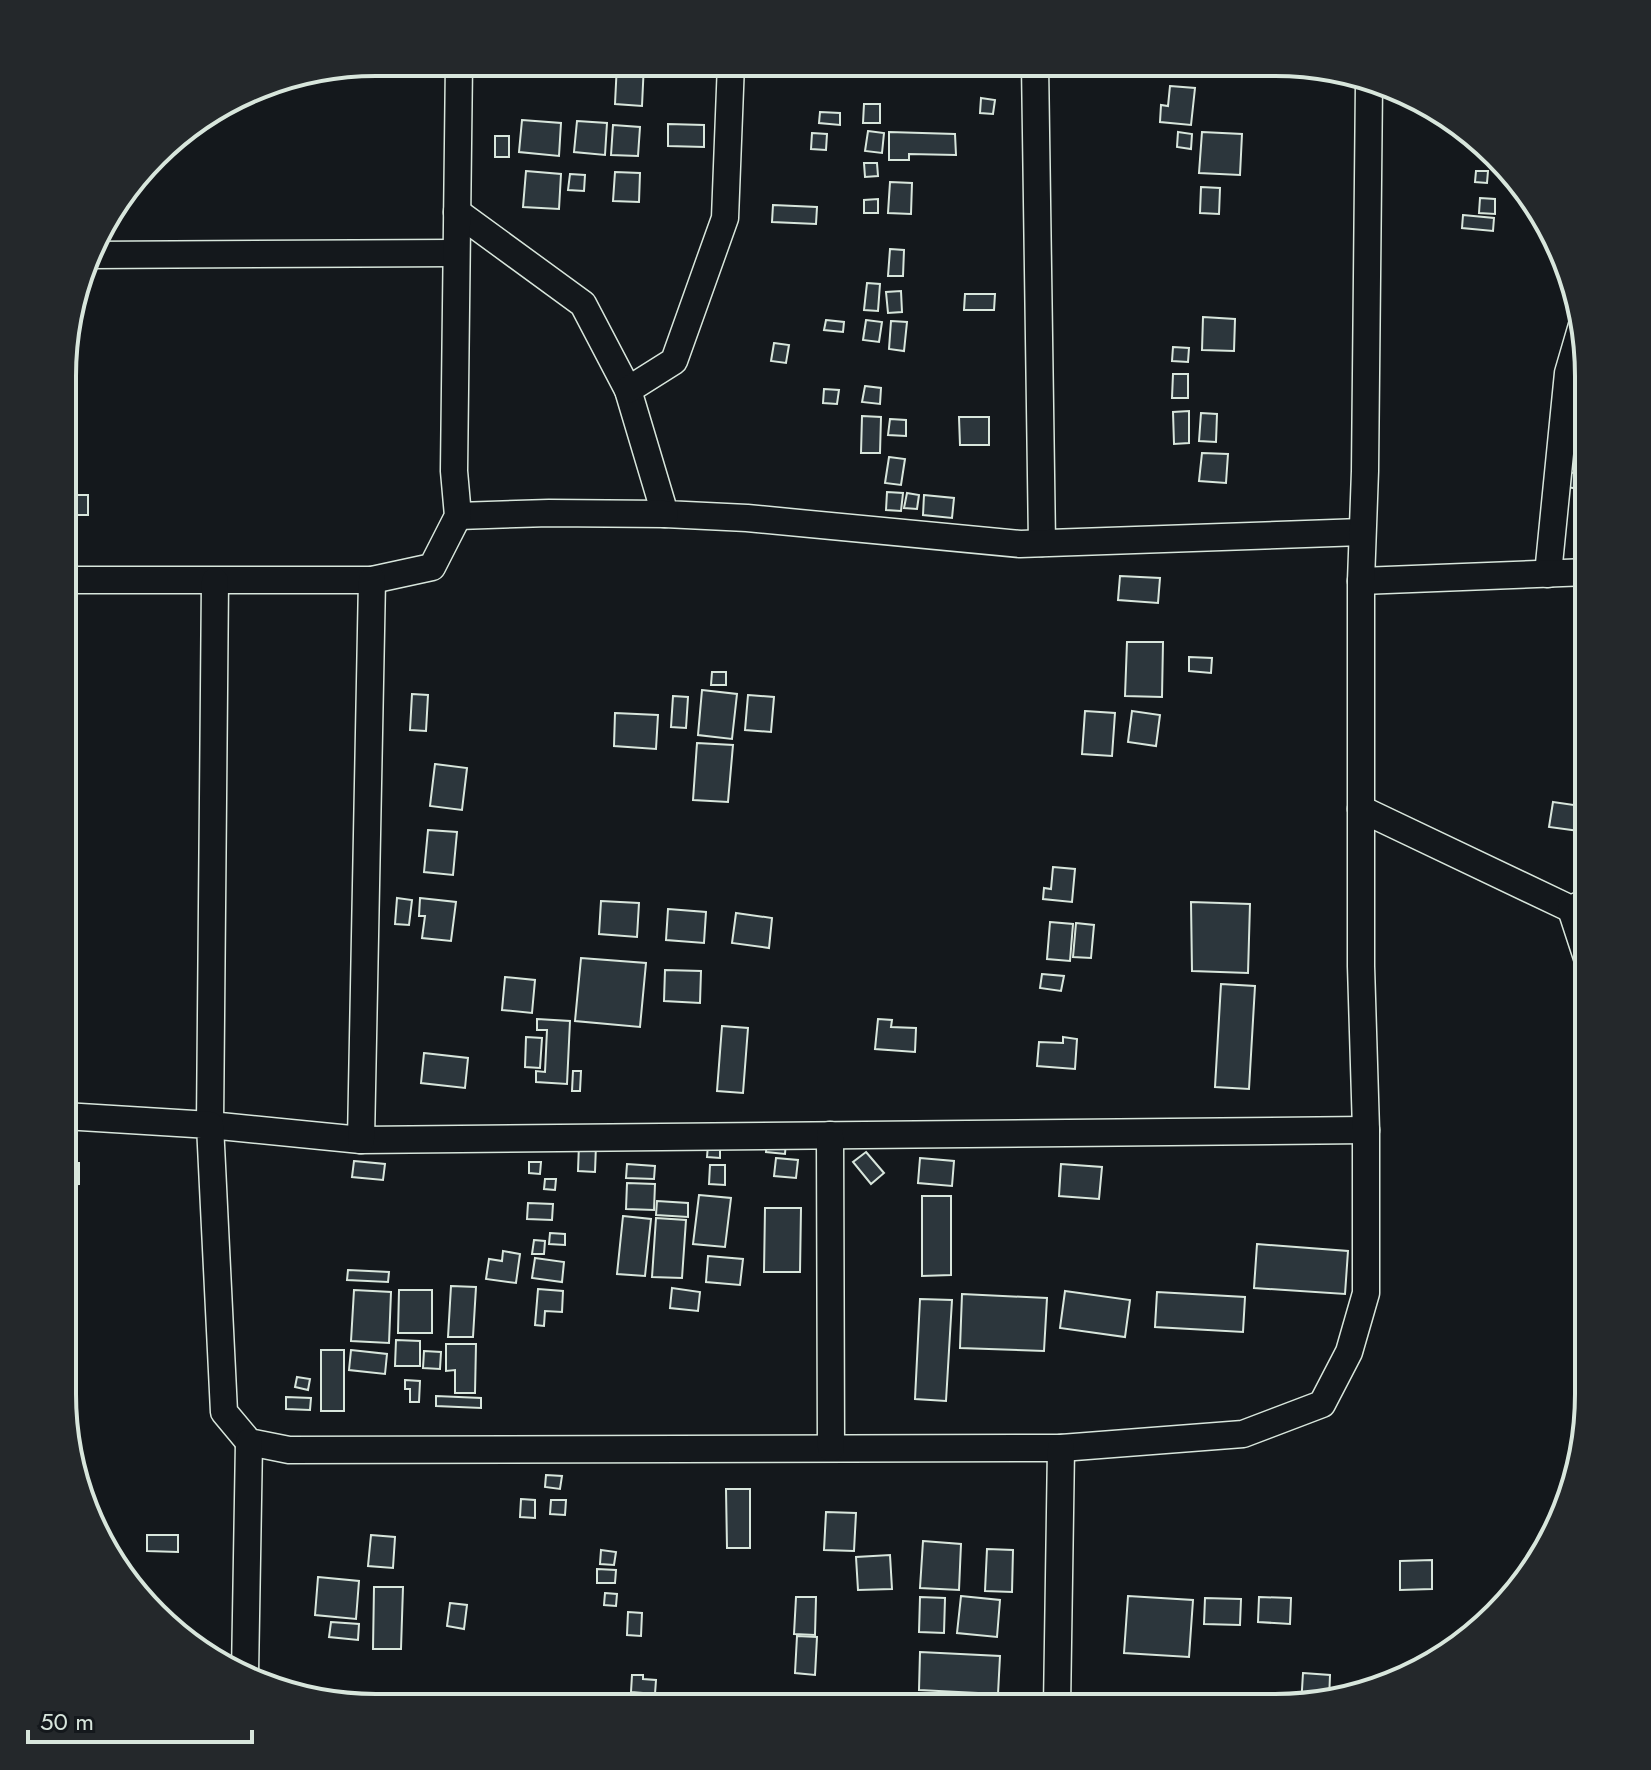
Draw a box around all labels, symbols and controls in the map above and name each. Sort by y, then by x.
scale bar [28,1694,252,1744]
text: 50 m [40,1704,94,1739]

